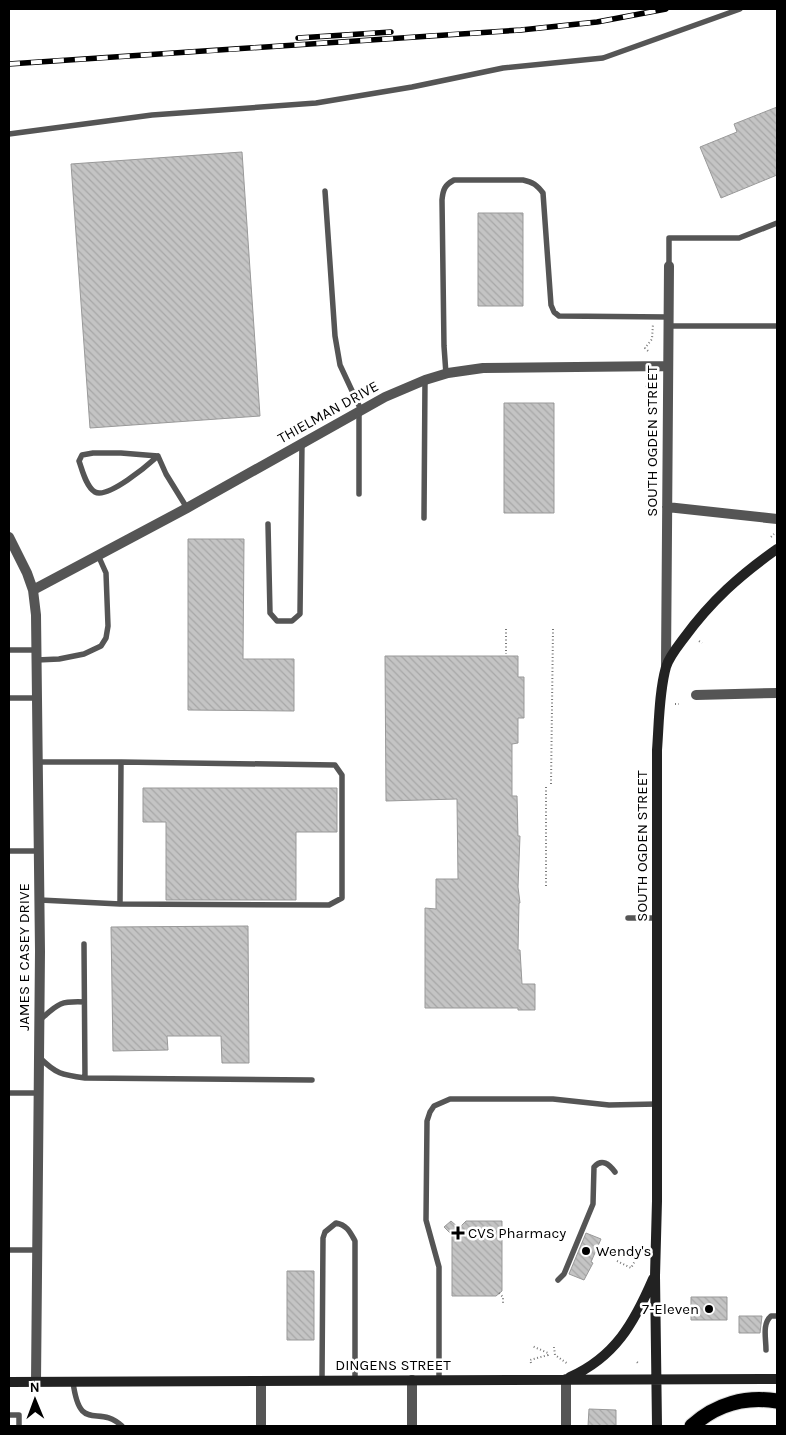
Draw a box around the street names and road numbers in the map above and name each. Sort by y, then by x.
street label: SOUTH OGDEN STREET [643,365,661,517]
street label: THIELMAN DRIVE [274,377,382,447]
street label: SOUTH OGDEN STREET [633,770,651,922]
street label: JAMES E CASEY DRIVE [15,883,33,1031]
street label: DINGENS STREET [335,1356,451,1374]

